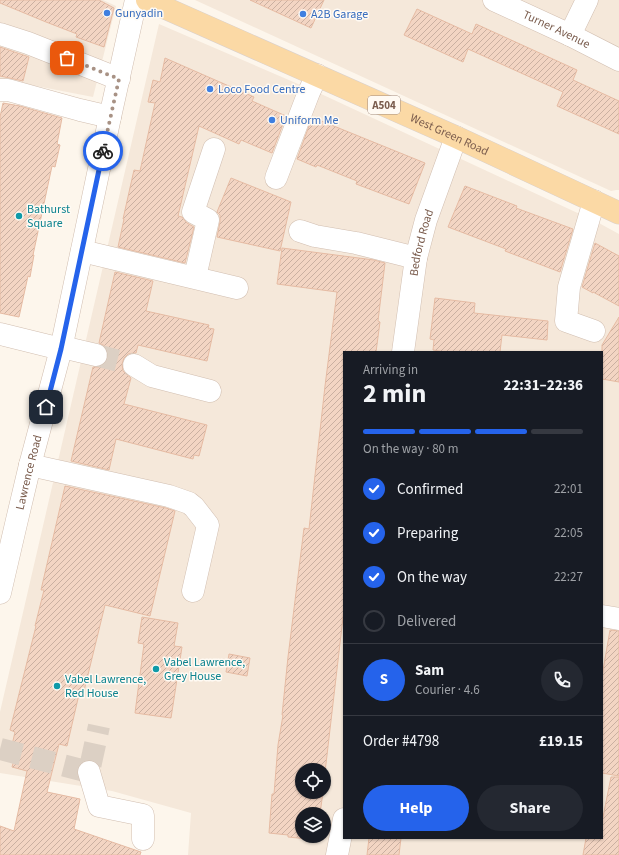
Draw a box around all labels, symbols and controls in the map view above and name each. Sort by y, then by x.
place label: Gunyadin [115,5,163,22]
place label: A2B Garage [311,6,368,23]
street label: Turner Avenue [520,6,593,52]
marker: Gunyadin [102,8,112,18]
marker: A2B Garage [298,9,308,19]
pin [50,41,84,75]
icon: bag [56,47,78,69]
place label: Loco Food Centre [218,81,306,98]
marker: Loco Food Centre [205,84,215,94]
road number: A504 [368,96,400,114]
street label: West Green Road [407,109,492,160]
place label: Uniform Me [280,112,338,129]
marker: Uniform Me [267,115,277,125]
courier [83,131,123,171]
icon: bike [92,140,114,162]
place label: Bathurst Square [27,201,70,232]
street label: Bedford Road [405,207,438,277]
marker: Bathurst Square [14,211,24,221]
text: Arriving in [363,361,418,379]
text: 2 min [363,375,426,412]
text: 22:31–22:36 [503,375,583,396]
pin [29,390,63,424]
icon: home [35,396,57,418]
street label: Lawrence Road [11,433,46,511]
text: On the way · 80 m [363,440,458,458]
icon: check [363,478,385,500]
text: Confirmed [397,479,463,500]
text: 22:01 [554,480,583,498]
icon: check [363,522,385,544]
text: Preparing [397,523,458,544]
text: 22:05 [554,524,583,542]
icon: check [363,566,385,588]
text: On the way [397,567,467,588]
text: 22:27 [554,568,583,586]
text: Delivered [397,611,456,632]
place label: Vabel Lawrence, Grey House [164,654,245,685]
button: phone [541,659,583,701]
text: Sam [415,660,444,681]
marker: Vabel Lawrence, Grey House [151,664,161,674]
text: S [380,669,388,690]
place label: Vabel Lawrence, Red House [65,671,146,702]
marker: Vabel Lawrence, Red House [52,681,62,691]
text: Courier · 4.6 [415,681,480,699]
text: Order #4798 [363,731,439,752]
text: £19.15 [539,731,583,752]
map controls [295,763,331,843]
button: locate [295,763,331,799]
button: Help [363,785,469,831]
button: Share [477,785,583,831]
button: layers [295,807,331,843]

